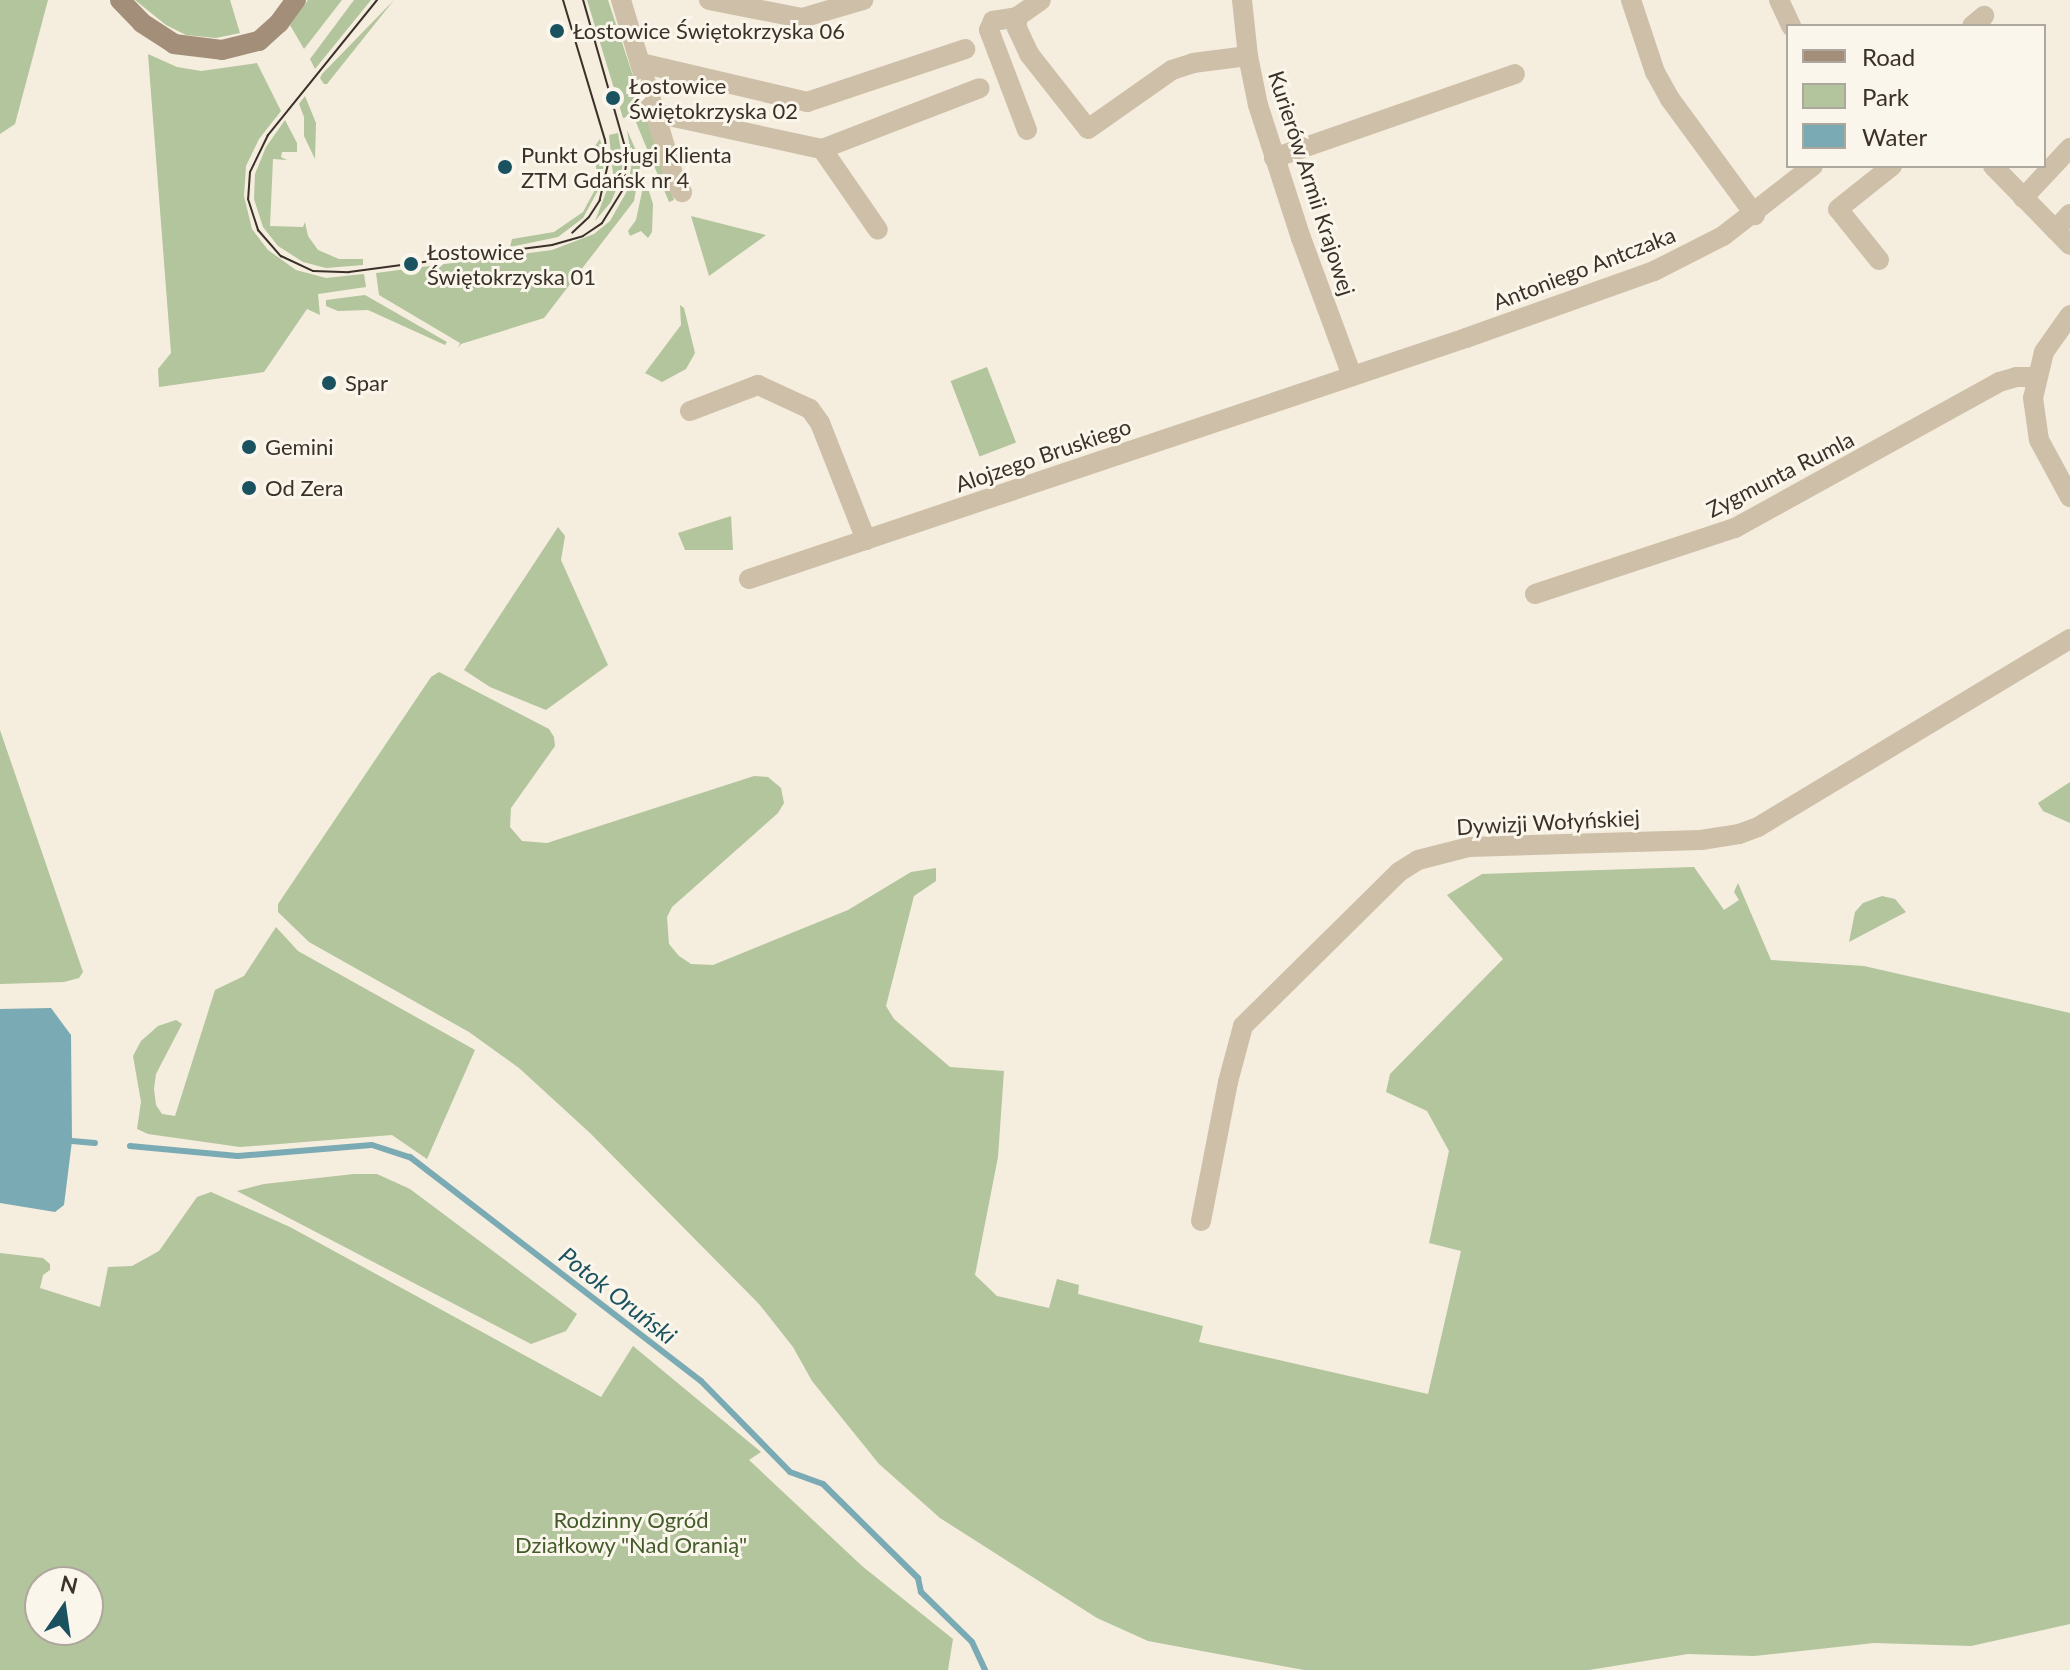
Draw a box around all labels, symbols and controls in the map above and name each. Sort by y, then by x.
place label: Łostowice Świętokrzyska 06 [573,18,845,44]
marker: Łostowice Świętokrzyska 06 [548,22,566,40]
legend [1786,24,2046,168]
text: Road [1862,42,1915,71]
street label: Kurierów Armii Krajowej [1263,67,1361,299]
place label: Łostowice Świętokrzyska 02 [629,72,798,124]
text: Park [1862,82,1909,111]
marker: Łostowice Świętokrzyska 02 [604,89,622,107]
text: Water [1862,122,1927,151]
place label: Punkt Obsługi Klienta ZTM Gdańsk nr 4 [521,141,732,192]
marker: Punkt Obsługi Klienta ZTM Gdańsk nr 4 [496,158,514,176]
street label: Antoniego Antczaka [1489,221,1679,315]
place label: Łostowice Świętokrzyska 01 [427,238,596,290]
marker: Łostowice Świętokrzyska 01 [402,255,420,273]
place label: Spar [345,370,388,396]
marker: Spar [320,374,338,392]
street label: Alojzego Bruskiego [952,413,1134,497]
street label: Zygmunta Rumla [1702,425,1858,523]
place label: Gemini [265,434,333,460]
marker: Gemini [240,438,258,456]
place label: Od Zera [265,475,344,501]
marker: Od Zera [240,479,258,497]
street label: Dywizji Wołyńskiej [1455,804,1641,840]
water label: Potok Oruński [554,1240,682,1350]
park label: Rodzinny Ogród Działkowy "Nad Oranią" [515,1506,747,1558]
north arrow [24,1566,104,1646]
text: N [58,1569,80,1599]

